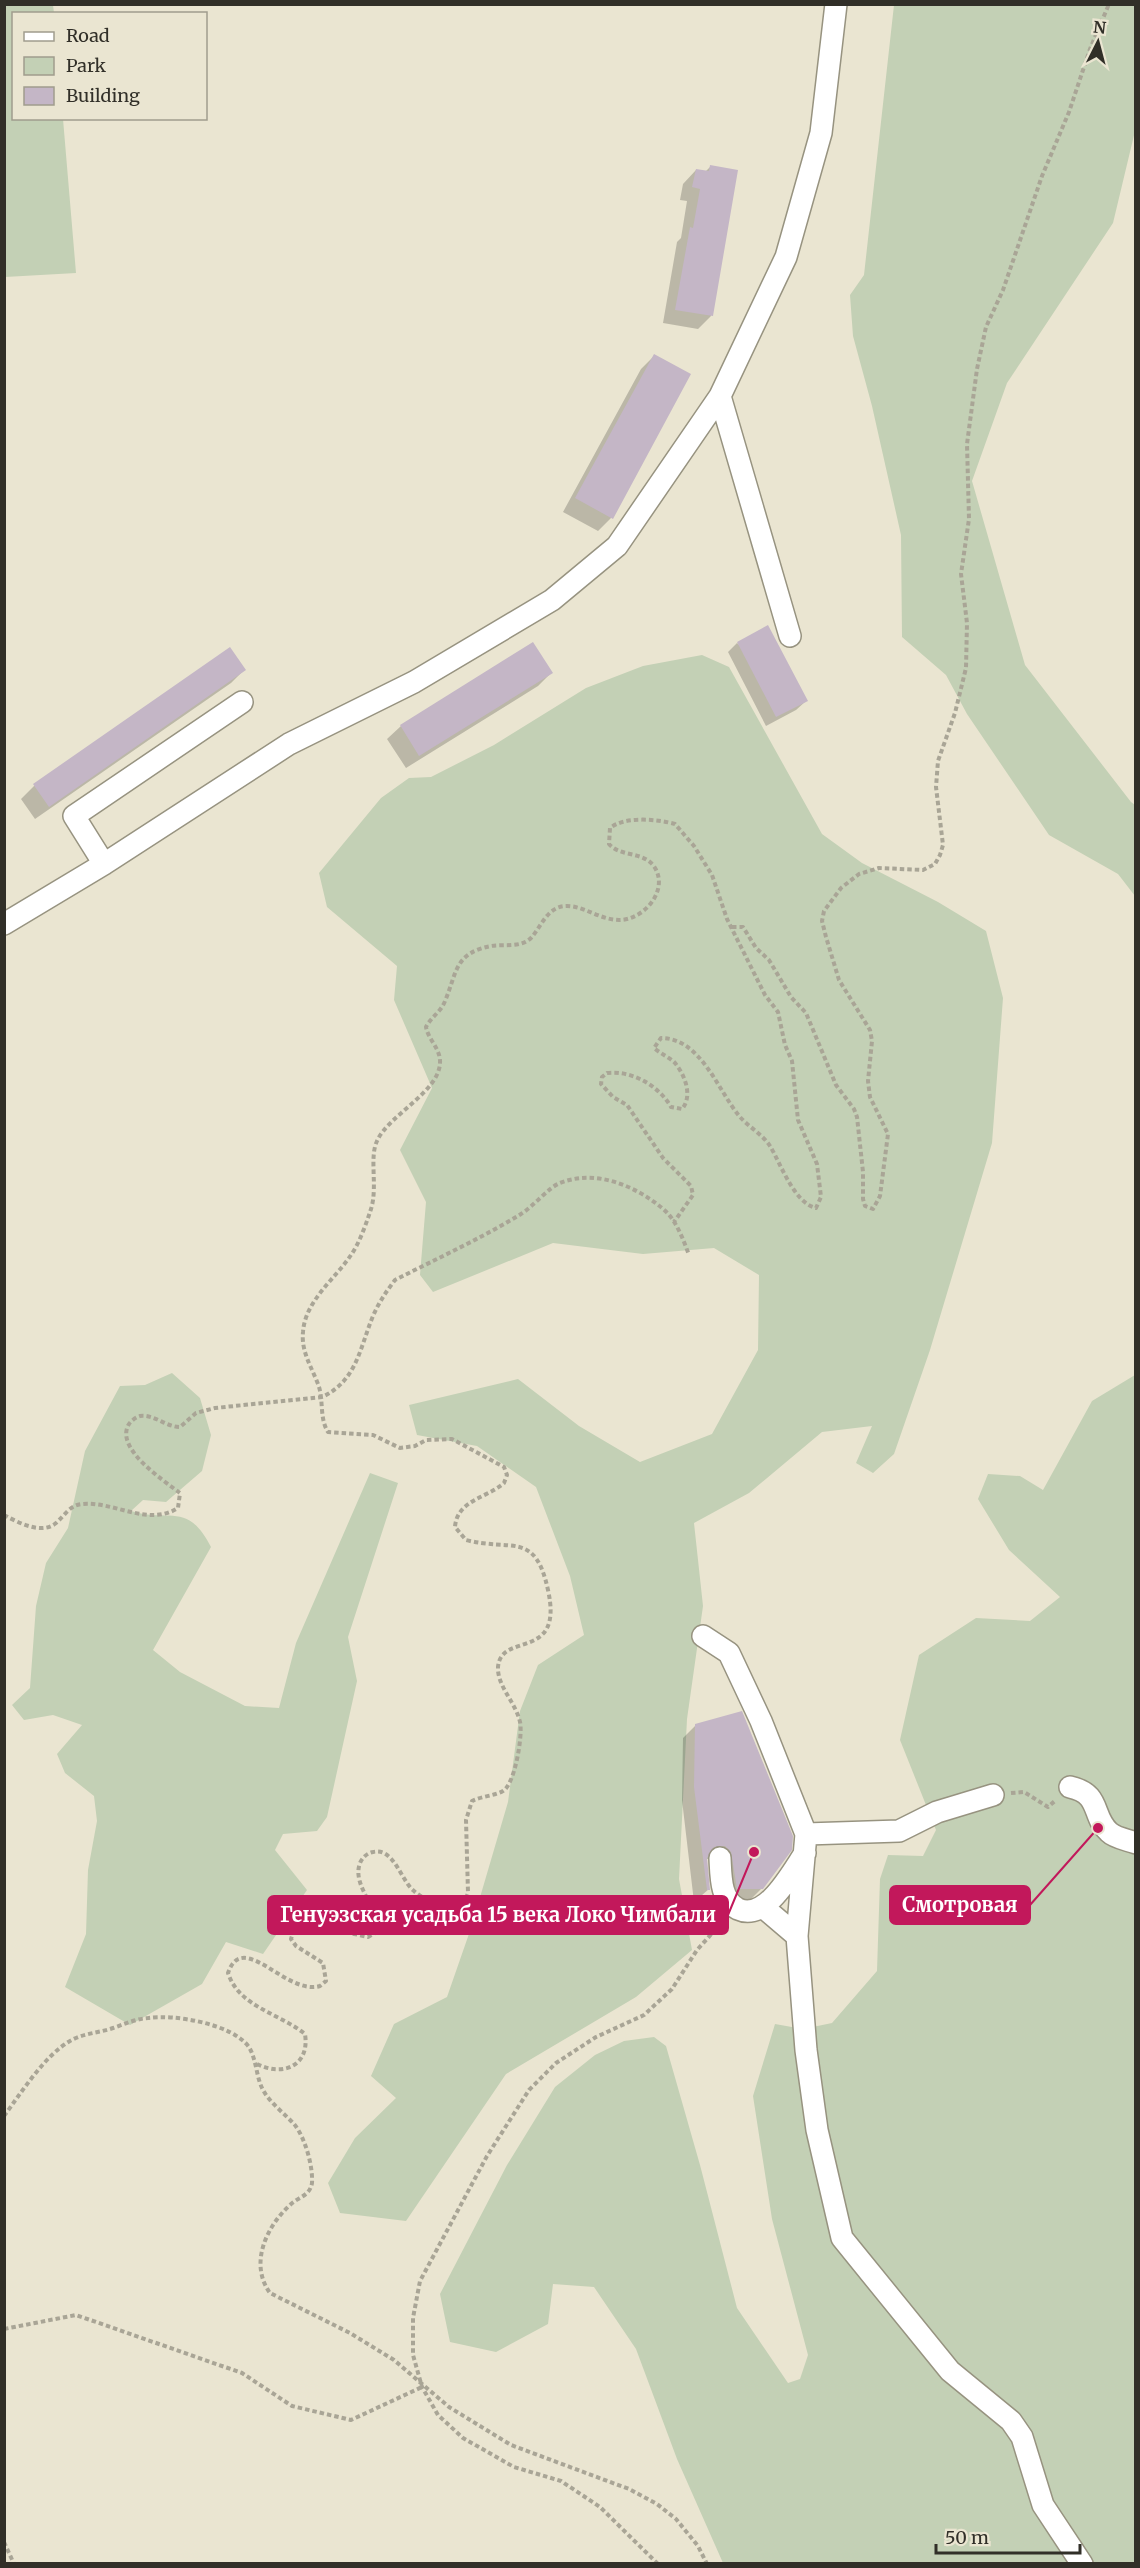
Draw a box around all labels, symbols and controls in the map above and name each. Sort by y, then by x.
legend [12,12,207,120]
north arrow [1068,12,1128,72]
text: N [1092,16,1107,38]
text: Road [66,24,110,47]
text: Park [66,54,107,77]
text: Building [66,84,140,107]
callout: Смотровая [890,1886,1030,1924]
text: Смотровая [902,1892,1018,1917]
callout: Генуэзская усадьба 15 века Локо Чимбали [268,1896,728,1934]
text: Генуэзская усадьба 15 века Локо Чимбали [280,1902,716,1927]
scale bar [936,2517,1080,2555]
text: 50 m [945,2526,989,2549]

